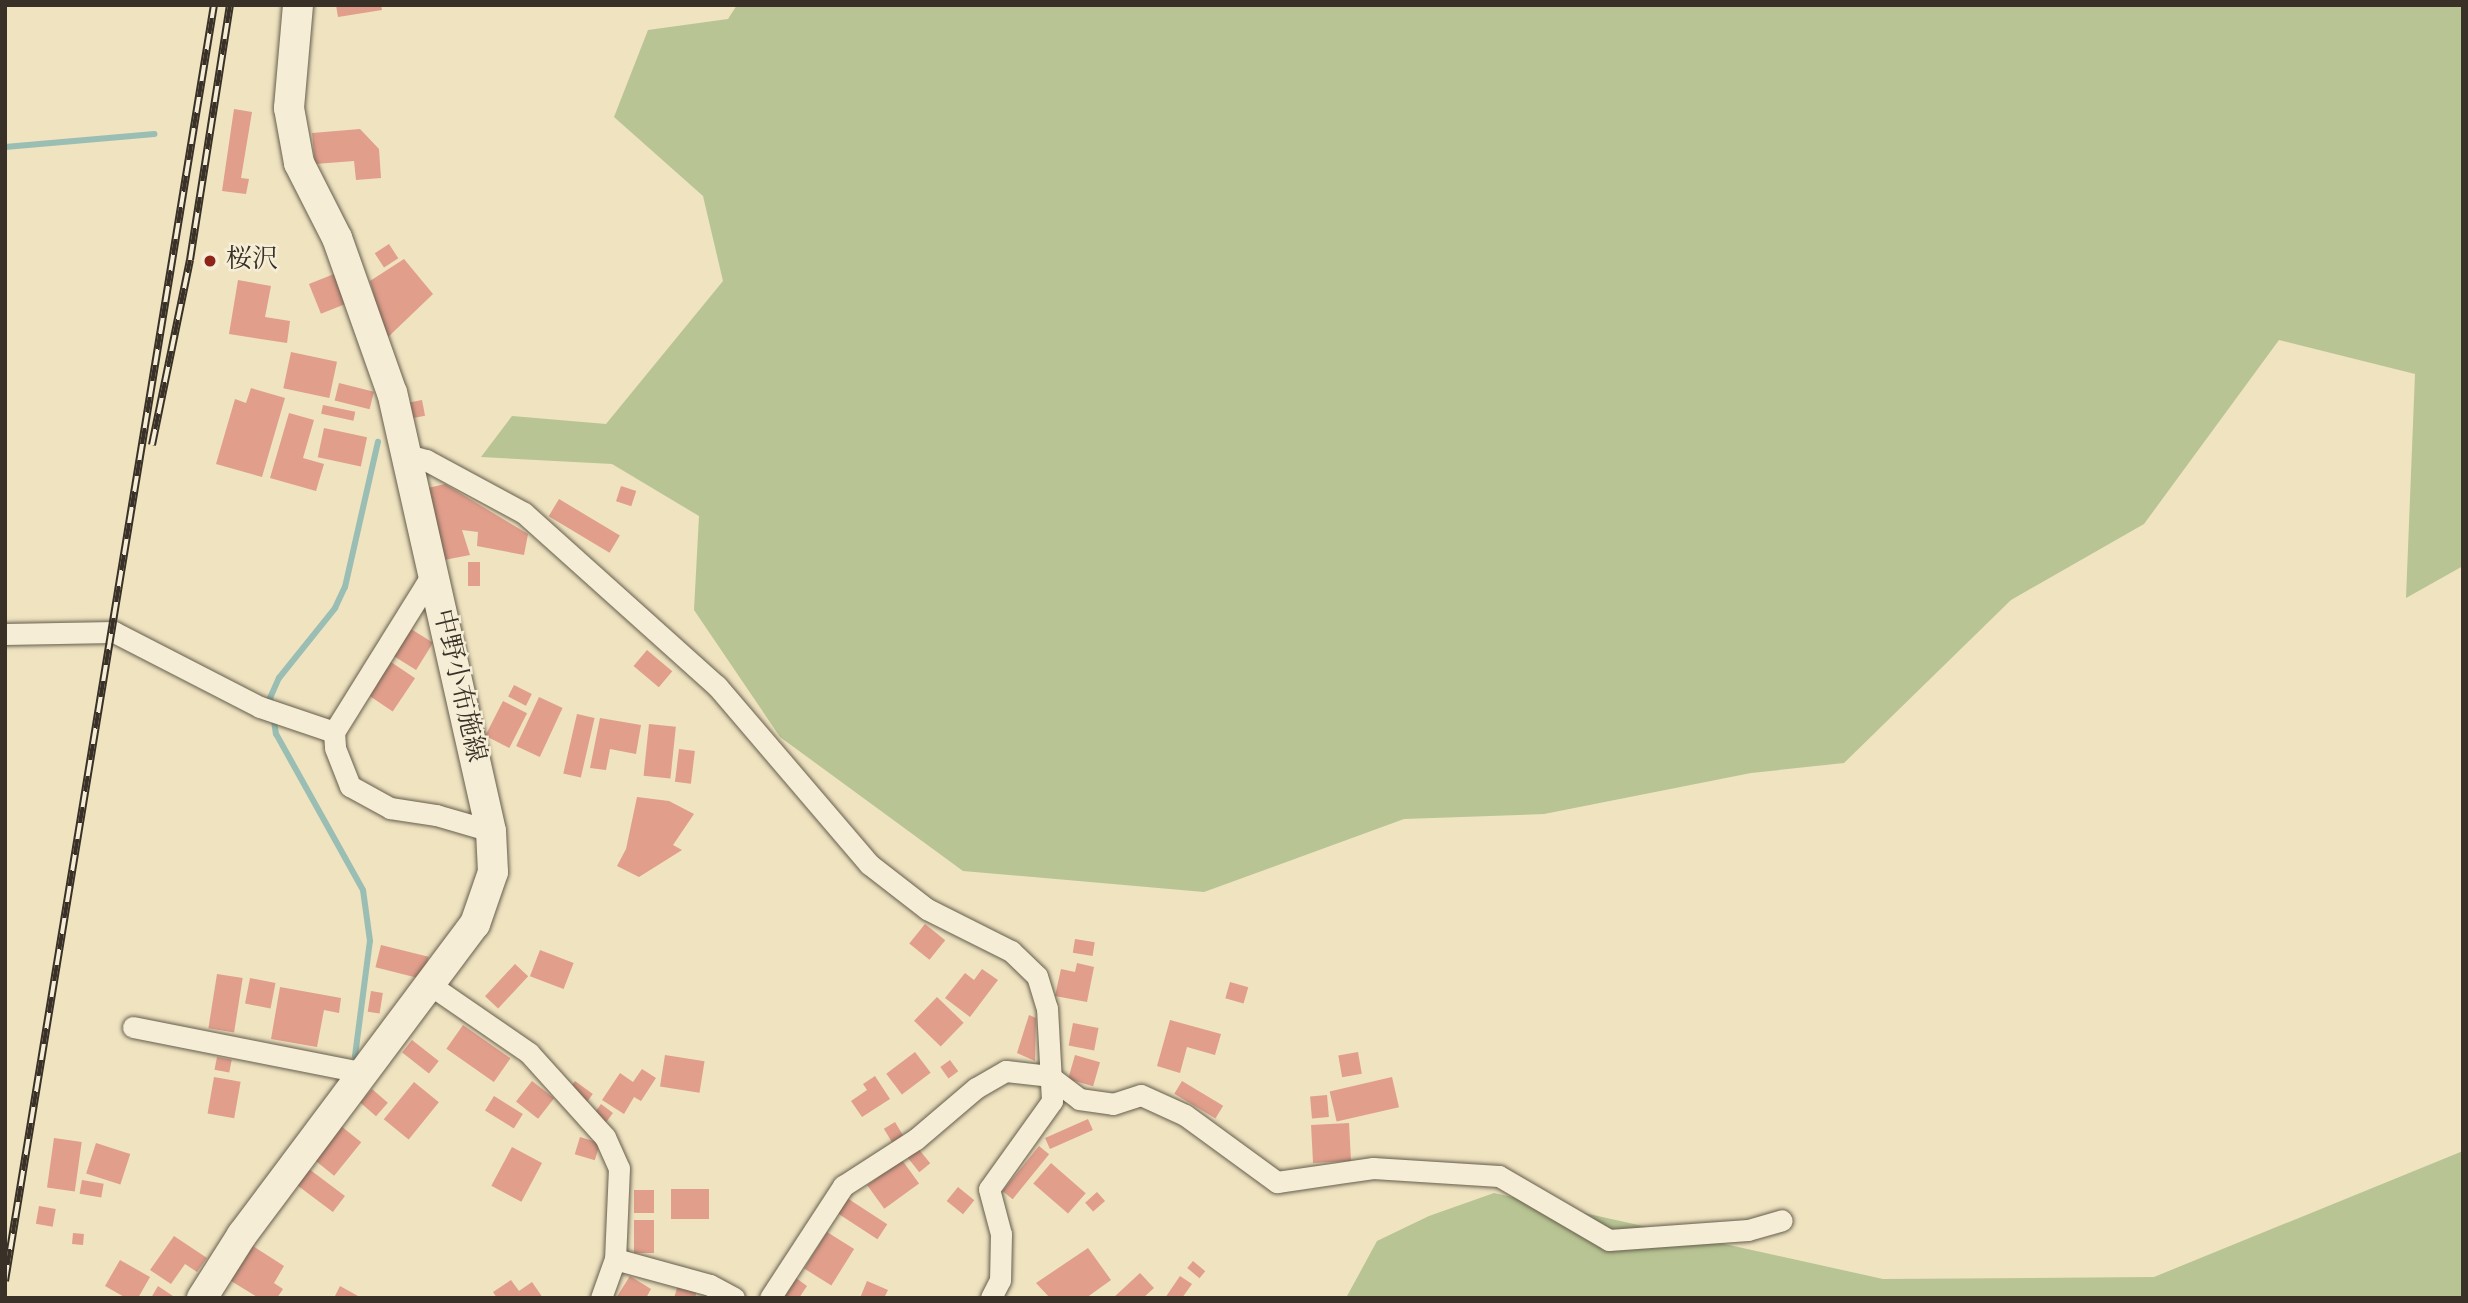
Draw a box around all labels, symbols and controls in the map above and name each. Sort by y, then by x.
place label: 桜沢 [226,245,278,277]
marker: 桜沢 [200,251,220,271]
street label: 中野小布施線 [425,606,491,766]

